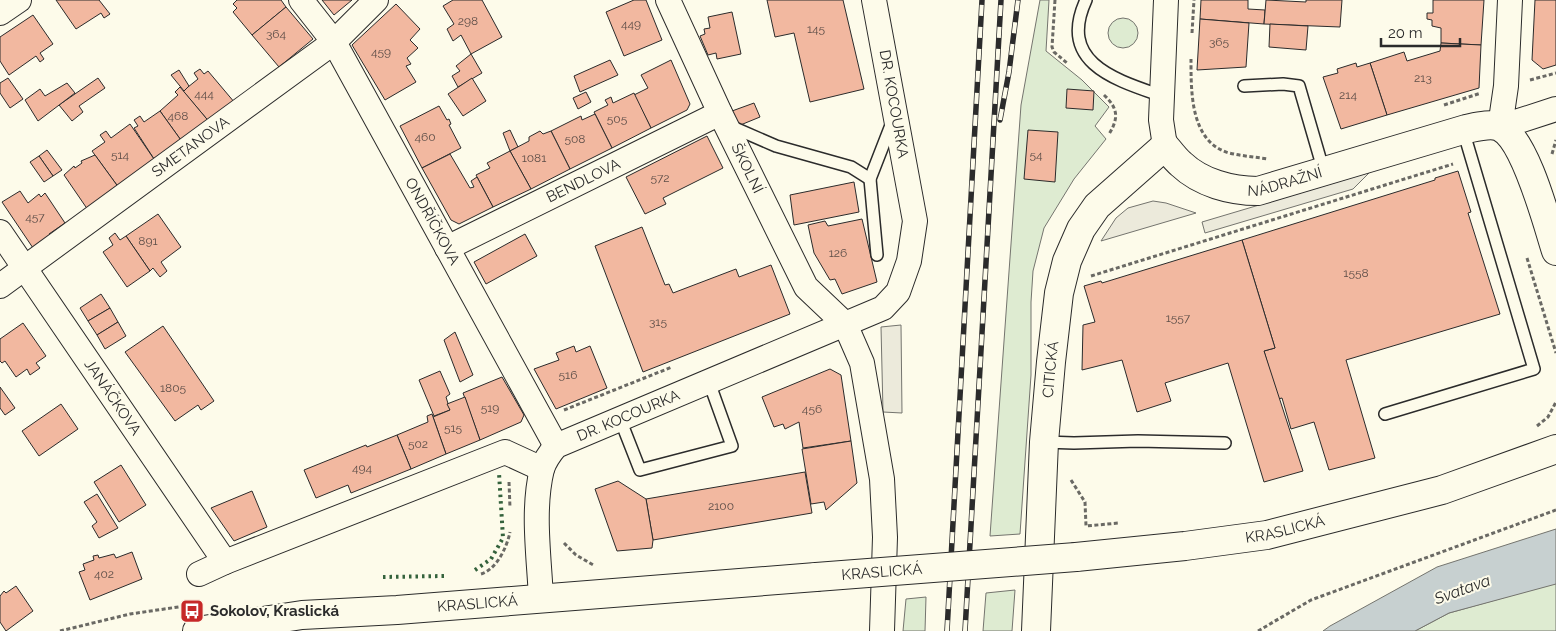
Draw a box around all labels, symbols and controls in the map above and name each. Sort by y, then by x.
house number: 298 [458,14,478,28]
scale bar [1381,15,1460,47]
house number: 449 [621,17,641,31]
house number: 145 [807,22,826,36]
text: 20 m [1388,24,1423,42]
house number: 364 [266,27,287,41]
house number: 365 [1209,35,1230,49]
house number: 459 [371,45,391,59]
street label: DR. KOCOURKA [876,48,912,160]
house number: 213 [1414,71,1432,85]
house number: 444 [194,87,214,101]
house number: 214 [1339,88,1357,102]
house number: 468 [168,109,188,123]
street label: SMETANOVA [148,112,233,181]
house number: 505 [607,112,628,126]
house number: 460 [414,130,436,144]
house number: 508 [564,132,586,146]
street label: ŠKOLNÍ [727,140,767,196]
house number: 514 [111,148,130,162]
house number: 54 [1029,148,1043,162]
house number: 1081 [522,151,546,165]
street label: BENDLOVA [543,155,623,206]
street label: NÁDRAŽNÍ [1247,163,1324,200]
house number: 572 [650,171,670,185]
street label: ONDŘÍČKOVA [401,175,464,268]
house number: 457 [25,210,45,224]
house number: 891 [138,234,158,248]
house number: 126 [829,246,847,260]
house number: 1558 [1343,266,1369,280]
house number: 1557 [1166,311,1191,325]
house number: 315 [649,315,667,329]
street label: CITICKÁ [1039,340,1062,399]
street label: JANÁČKOVA [80,356,145,439]
house number: 516 [559,368,577,382]
house number: 1805 [160,381,187,395]
street label: DR. KOCOURKA [574,386,682,445]
house number: 519 [481,401,499,415]
house number: 456 [802,402,822,416]
house number: 515 [444,421,463,435]
house number: 502 [408,437,428,451]
house number: 494 [352,461,373,475]
house number: 2100 [708,499,734,513]
street label: KRASLICKÁ [1244,512,1327,547]
street label: KRASLICKÁ [841,560,923,584]
house number: 402 [94,567,114,581]
water label: Svatava [1431,570,1493,609]
street label: KRASLICKÁ [436,592,519,616]
bus stop icon: Sokolov, Kraslická [179,598,205,624]
place label: Sokolov, Kraslická [210,602,339,620]

